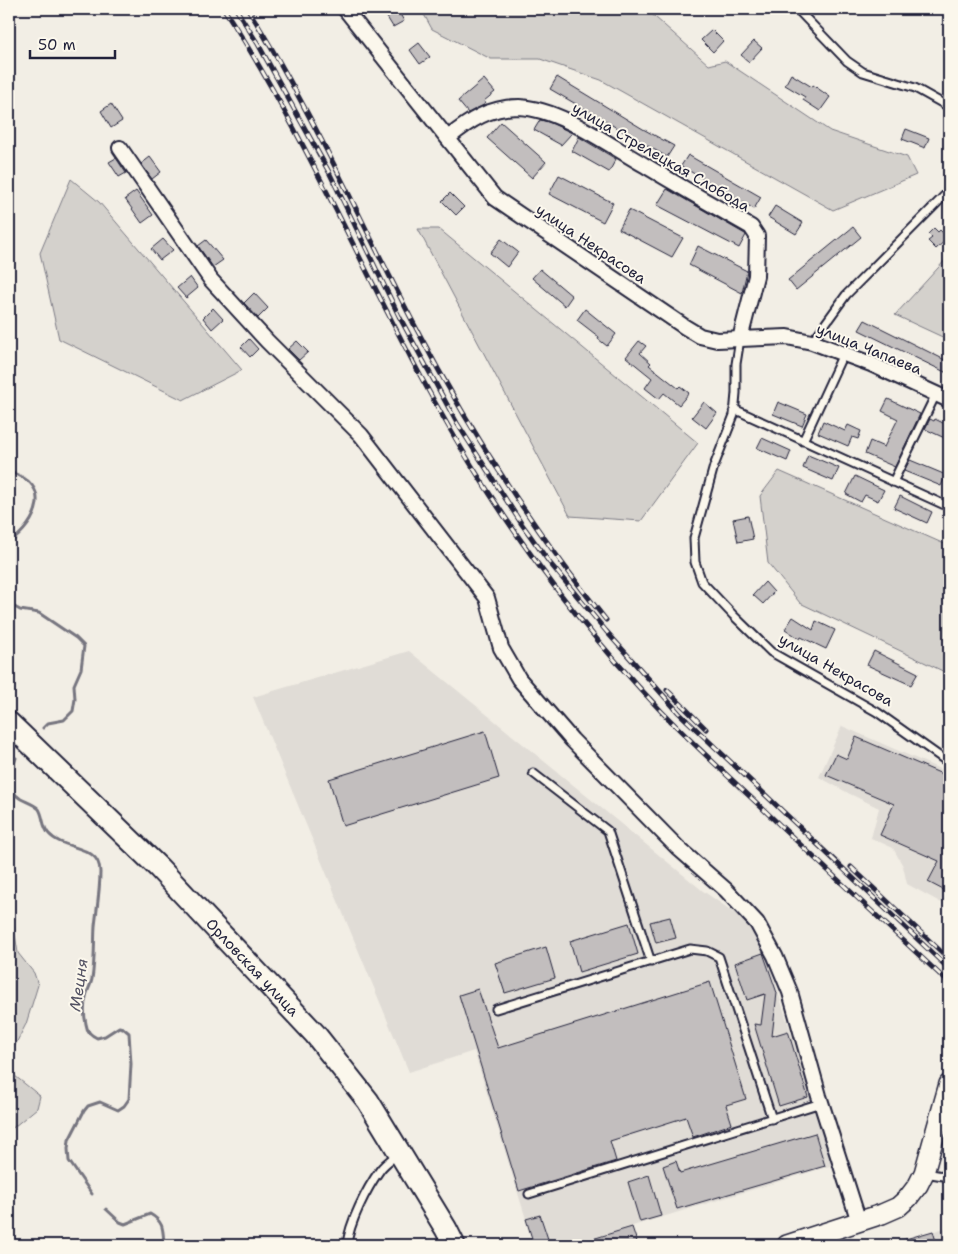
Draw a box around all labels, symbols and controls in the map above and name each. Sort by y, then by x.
scale bar [30,28,115,60]
text: 50 m [38,35,76,55]
street label: улица Стрелецкая Слобода [568,98,754,217]
street label: улица Некрасова [532,200,651,289]
street label: улица Чапаева [813,319,925,380]
street label: улица Некрасова [775,629,897,711]
street label: Орловская улица [201,914,304,1021]
water label: Мецня [64,957,93,1013]

